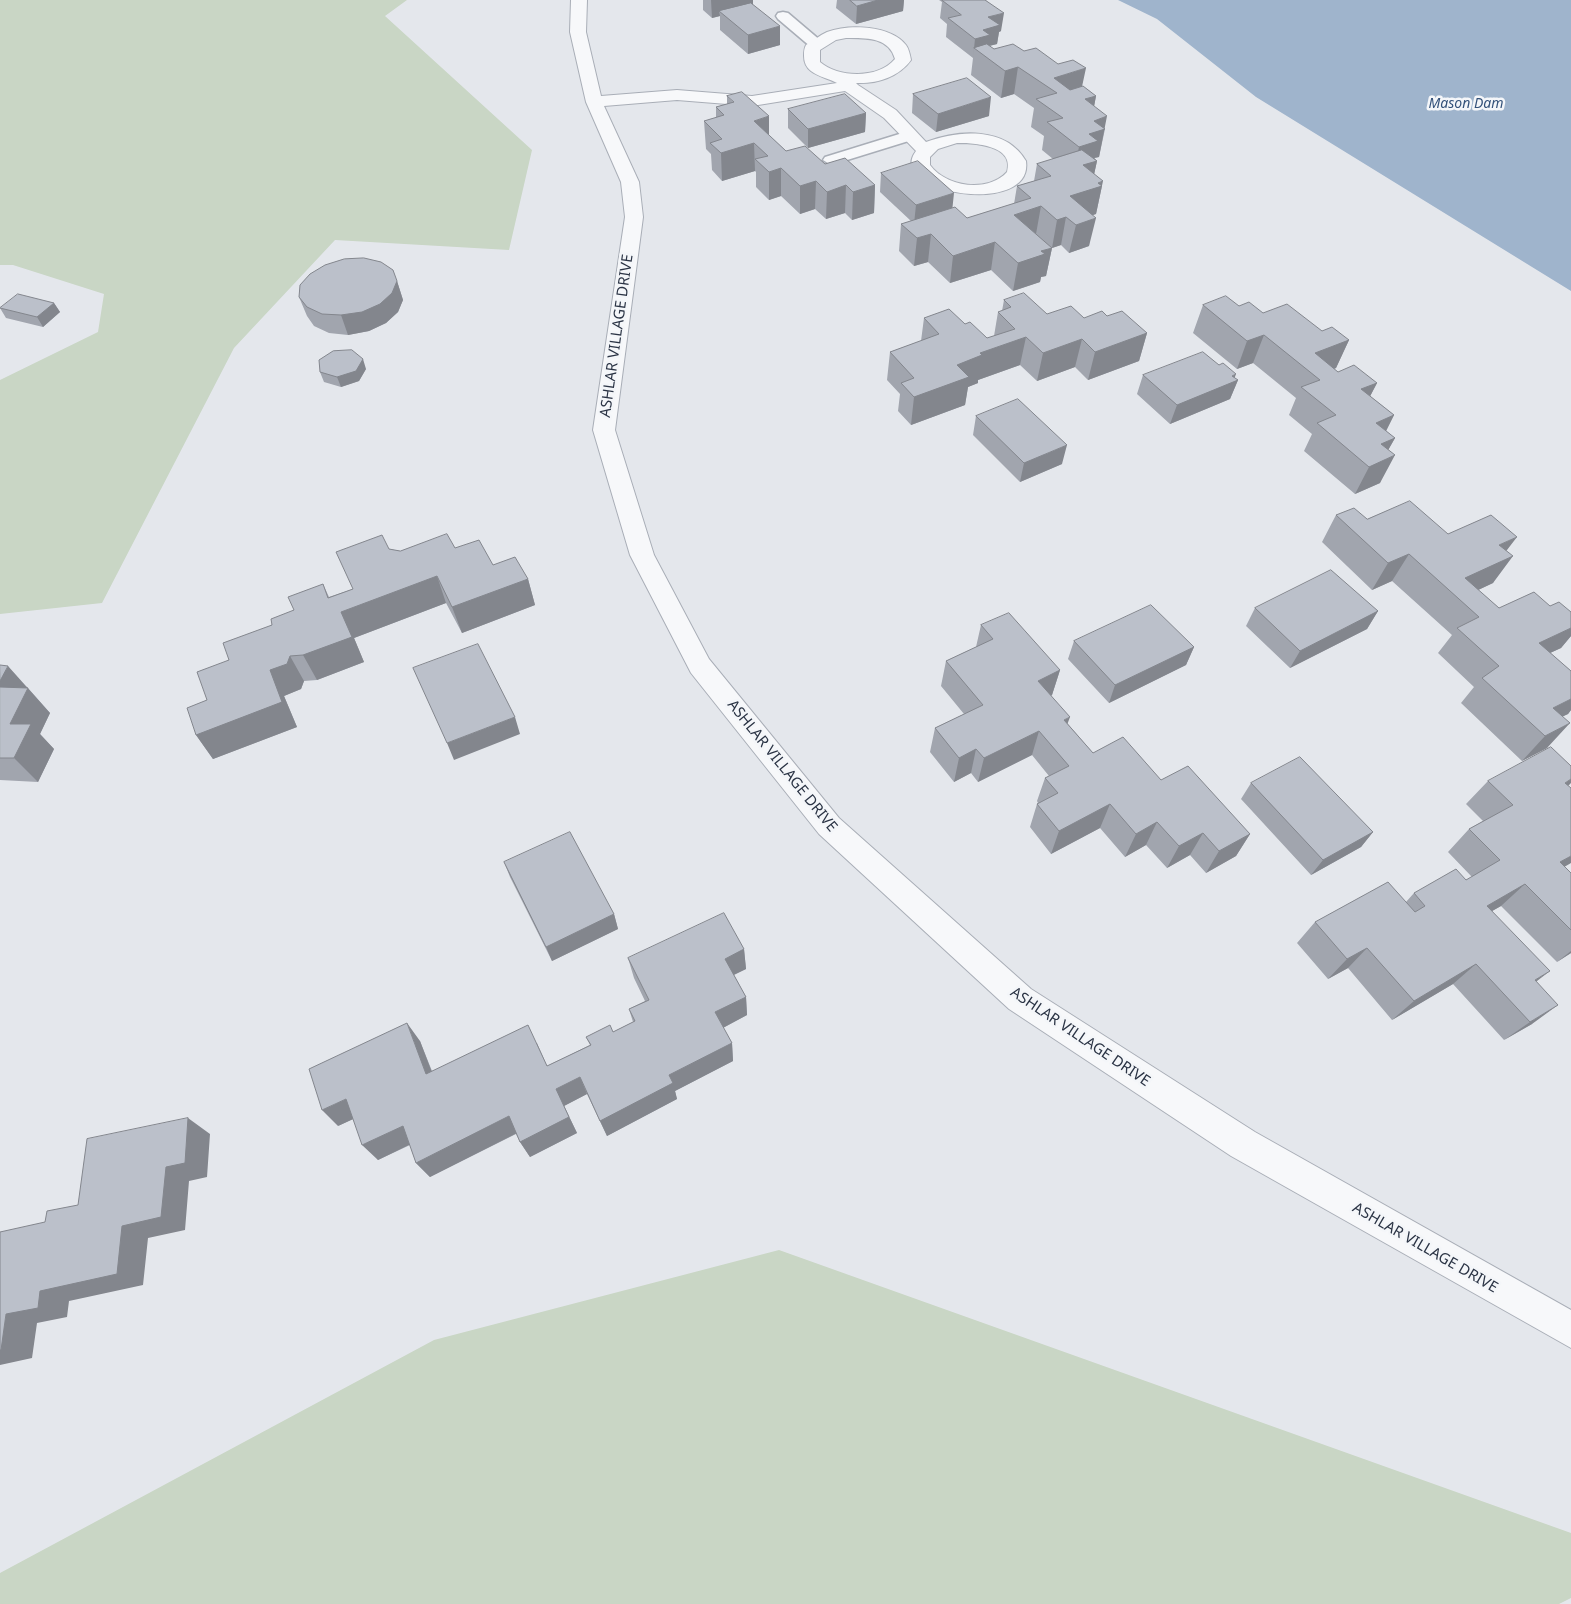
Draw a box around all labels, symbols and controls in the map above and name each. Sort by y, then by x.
water label: Mason Dam [1429,96,1503,112]
street label: ASHLAR VILLAGE DRIVE [597,253,637,419]
street label: ASHLAR VILLAGE DRIVE [723,696,841,836]
street label: ASHLAR VILLAGE DRIVE [1007,984,1153,1090]
street label: ASHLAR VILLAGE DRIVE [1349,1199,1501,1297]

